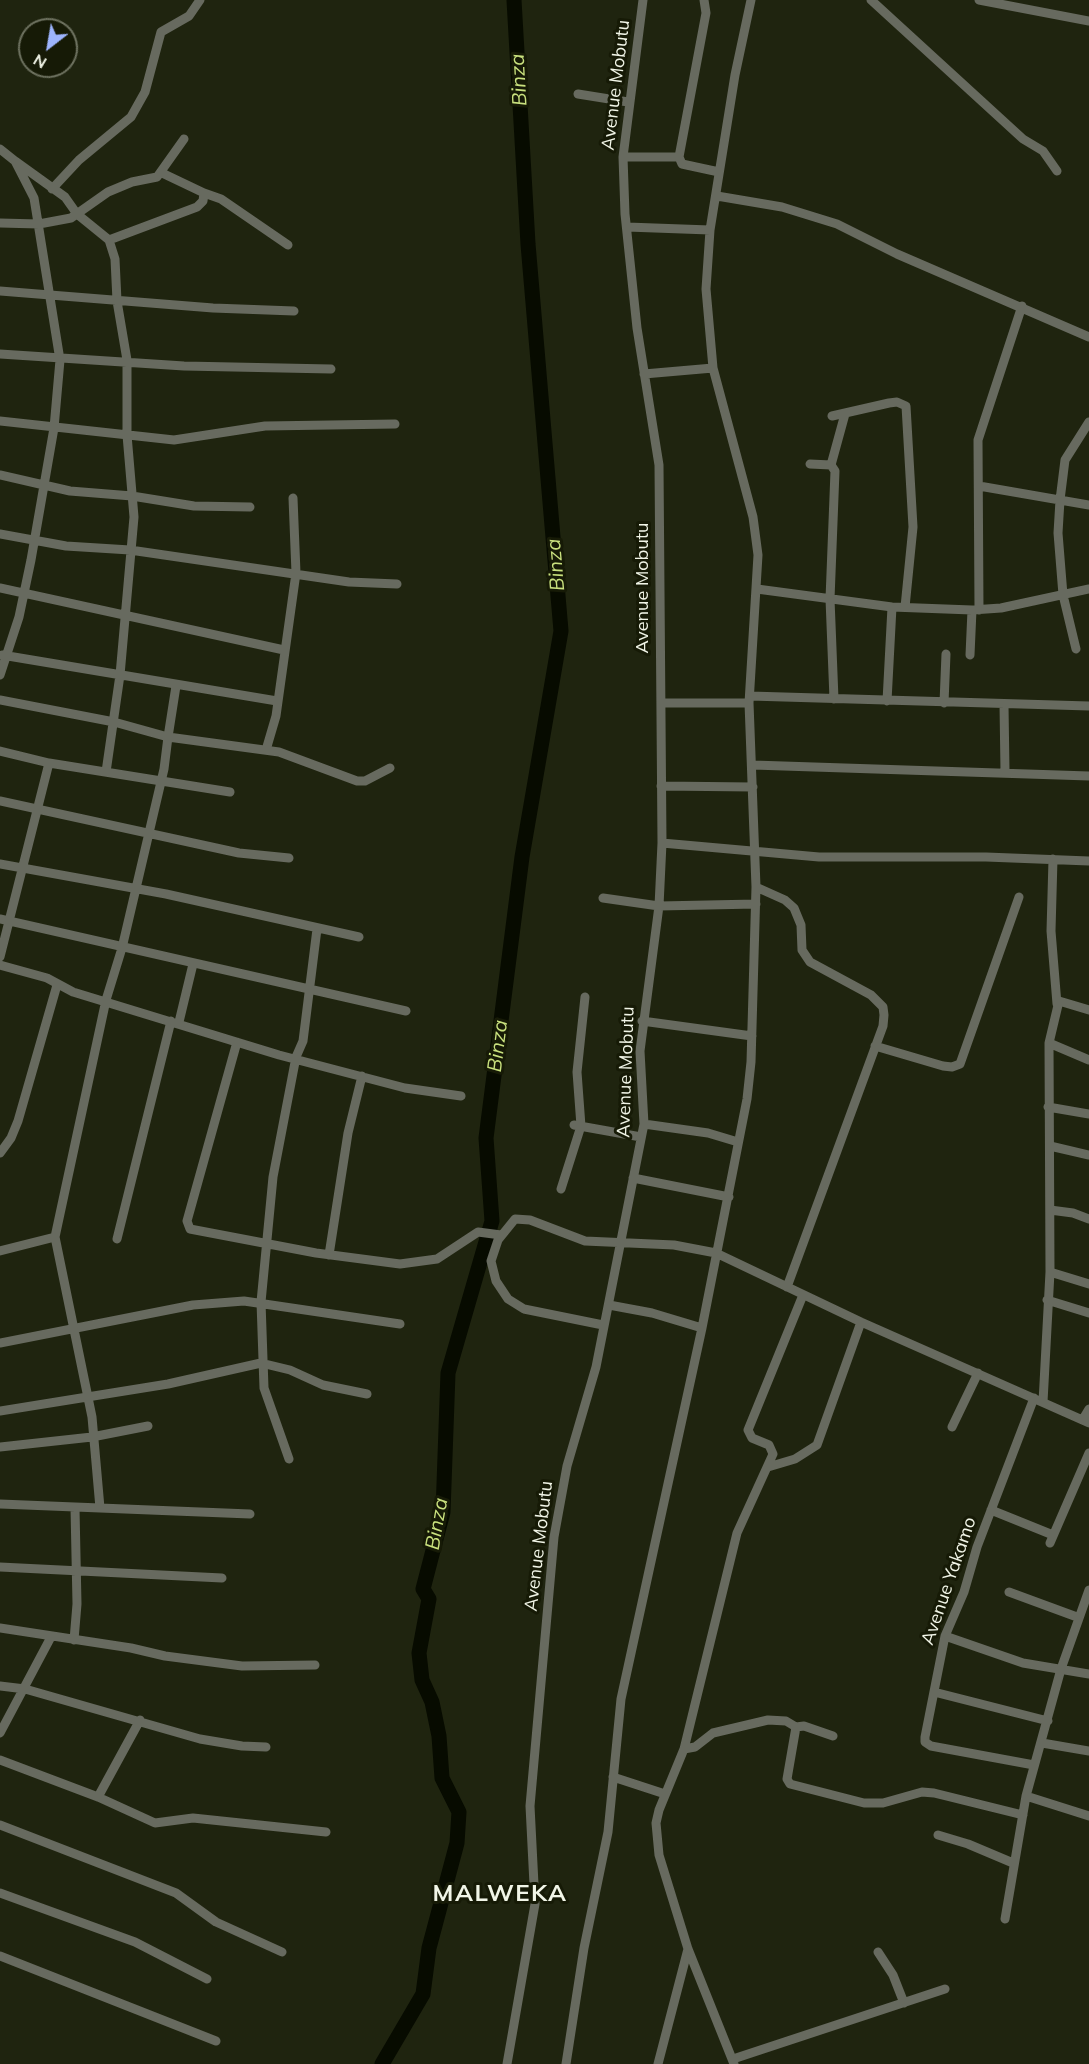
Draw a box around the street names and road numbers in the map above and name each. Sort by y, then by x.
street label: Avenue Mobutu [597,19,635,151]
street label: Avenue Mobutu [632,523,654,653]
street label: Avenue Mobutu [613,1006,639,1138]
street label: Avenue Mobutu [520,1480,558,1612]
street label: Avenue Yakamo [917,1514,981,1648]

